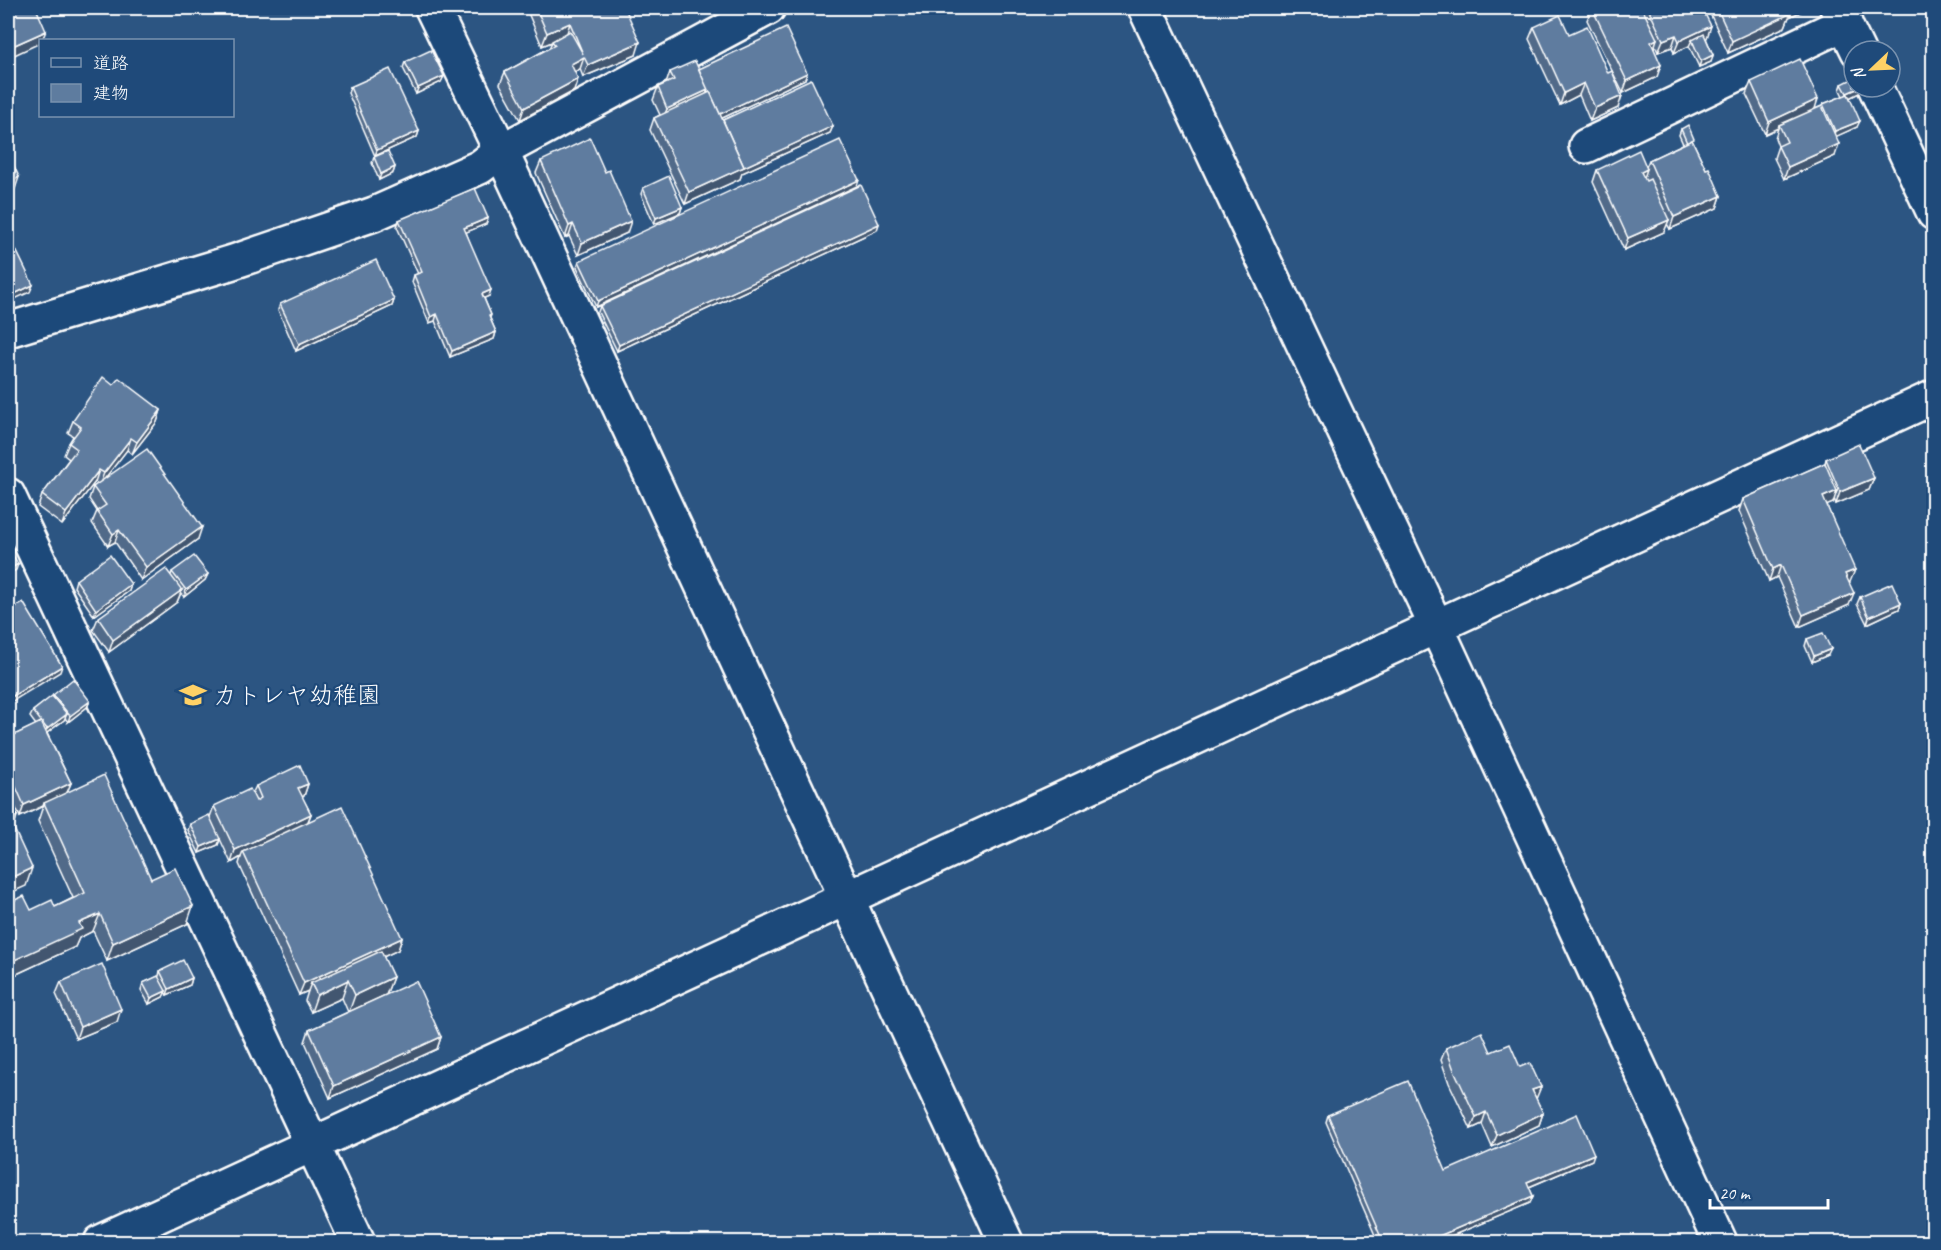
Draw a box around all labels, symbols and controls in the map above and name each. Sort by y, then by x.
legend [39,39,234,117]
north arrow [1842,39,1902,99]
text: 道路 [93,52,129,74]
text: N [1847,63,1870,83]
text: 建物 [93,82,129,104]
school or university icon: カトレヤ幼稚園 [178,680,208,710]
place label: カトレヤ幼稚園 [213,680,381,710]
scale bar [1710,1172,1828,1210]
text: 20 m [1719,1182,1752,1204]

